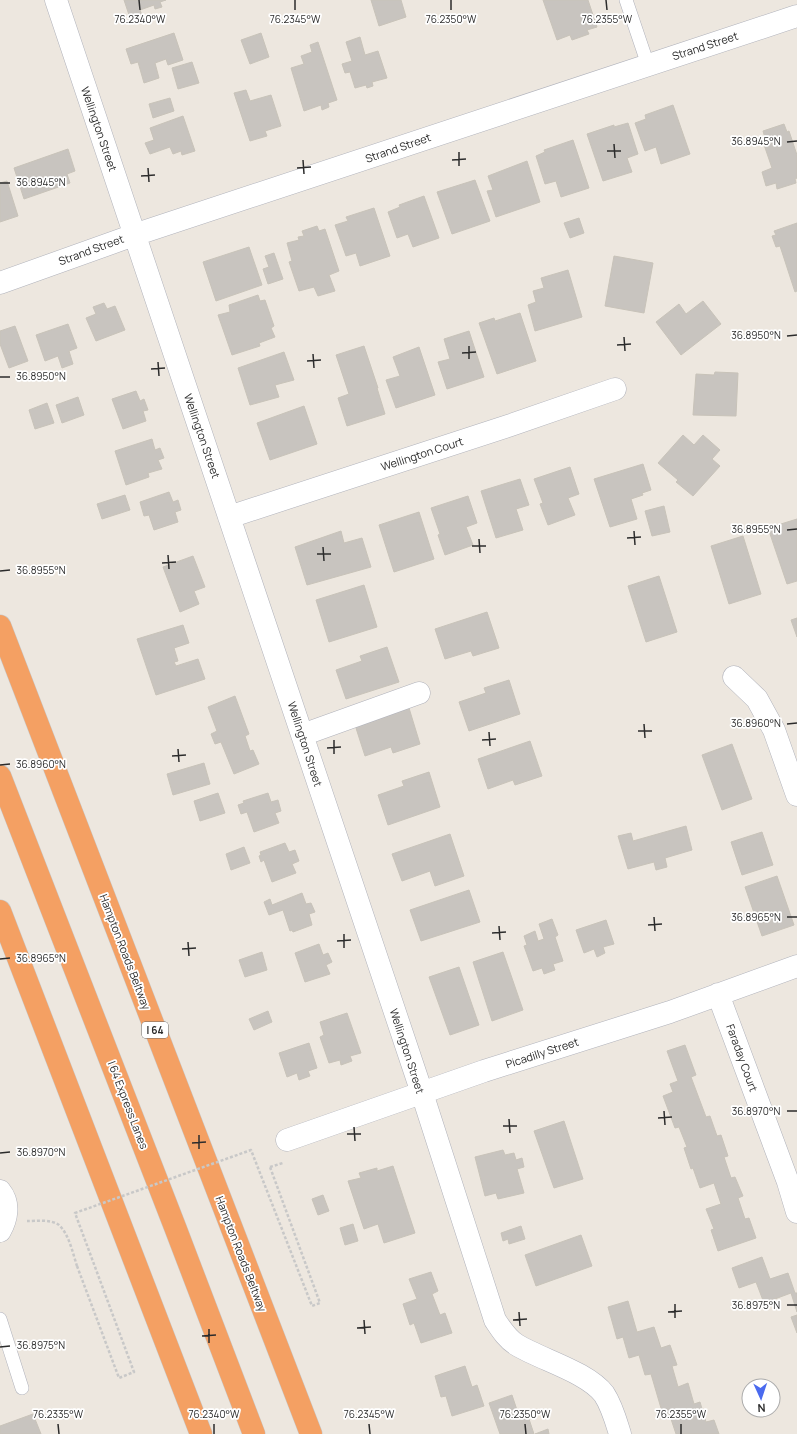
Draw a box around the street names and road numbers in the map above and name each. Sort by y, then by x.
street label: Strand Street [670,28,740,63]
street label: Wellington Street [78,85,121,173]
street label: Strand Street [363,129,433,166]
street label: Strand Street [56,231,126,268]
street label: Wellington Street [181,392,224,480]
street label: Wellington Court [379,433,465,474]
street label: Wellington Street [285,699,326,788]
street label: Hampton Roads Beltway [96,892,155,1012]
street label: Wellington Street [387,1006,428,1095]
road number: I 64 [142,1022,168,1038]
street label: Faraday Court [723,1022,762,1094]
street label: Picadilly Street [503,1034,580,1071]
street label: I 64 Express Lanes [105,1059,152,1151]
street label: Hampton Roads Beltway [212,1194,271,1314]

